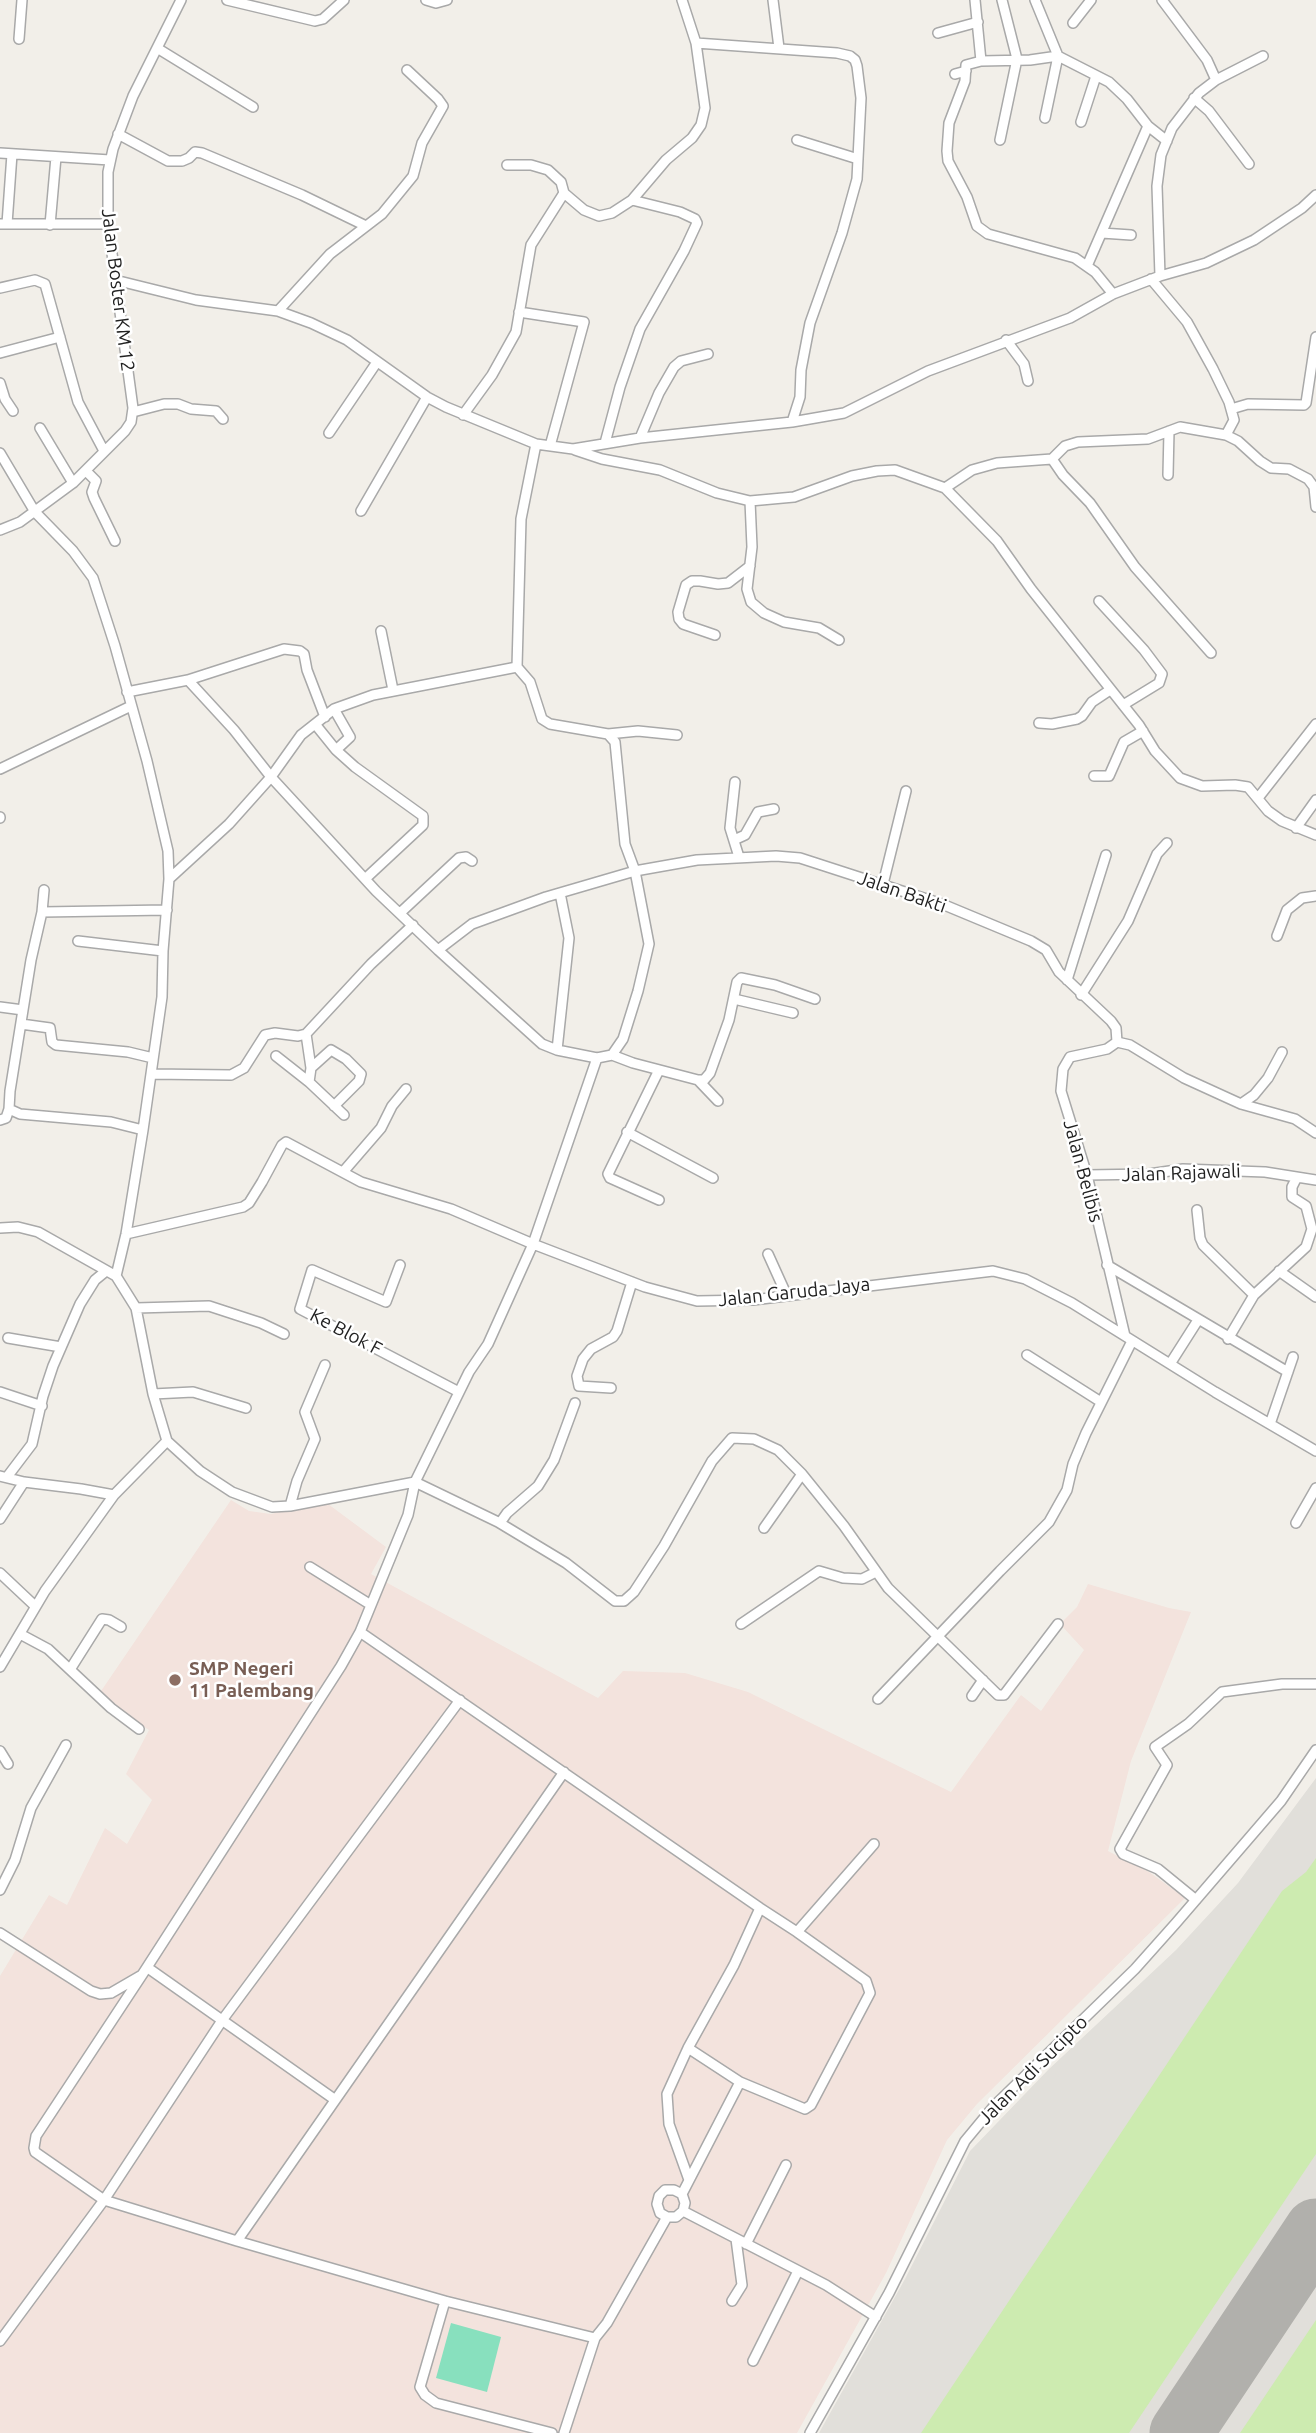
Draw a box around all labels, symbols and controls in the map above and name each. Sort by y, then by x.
street label: Jalan Boster KM 12 [97,207,139,373]
street label: Jalan Bakti [855,866,949,918]
street label: Jalan Belibis [1058,1117,1108,1225]
street label: Jalan Rajawali [1121,1160,1241,1186]
street label: Jalan Garuda Jaya [717,1273,871,1311]
street label: Ke Blok F [306,1304,386,1360]
place label: SMP Negeri 11 Palembang [189,1658,314,1702]
marker: SMP Negeri 11 Palembang [167,1672,183,1688]
street label: Jalan Adi Sucipto [974,2011,1092,2129]

